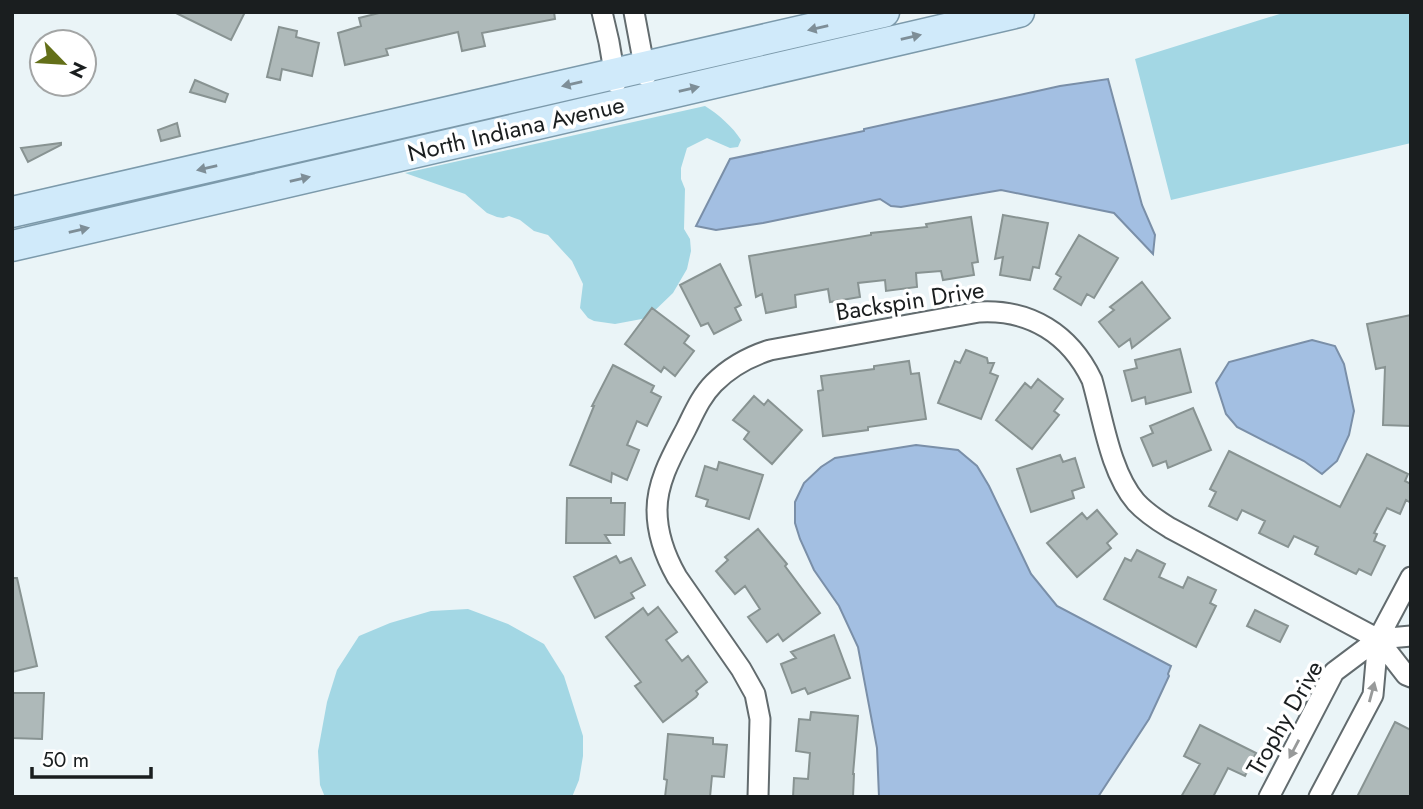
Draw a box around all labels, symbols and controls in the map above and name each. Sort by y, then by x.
one-way arrow [807,22,829,33]
north arrow [28,28,98,98]
one-way arrow [900,32,922,43]
text: N [63,57,93,83]
one-way arrow [561,79,583,90]
one-way arrow [678,83,700,94]
street label: North Indiana Avenue [404,87,628,170]
one-way arrow [196,163,218,174]
one-way arrow [289,173,311,184]
one-way arrow [68,224,90,235]
street label: Backspin Drive [833,272,987,330]
street label: Trophy Drive [1238,654,1332,782]
one-way arrow [1367,681,1378,703]
scale bar [32,736,150,780]
one-way arrow [1288,739,1300,759]
text: 50 m [42,745,89,775]

